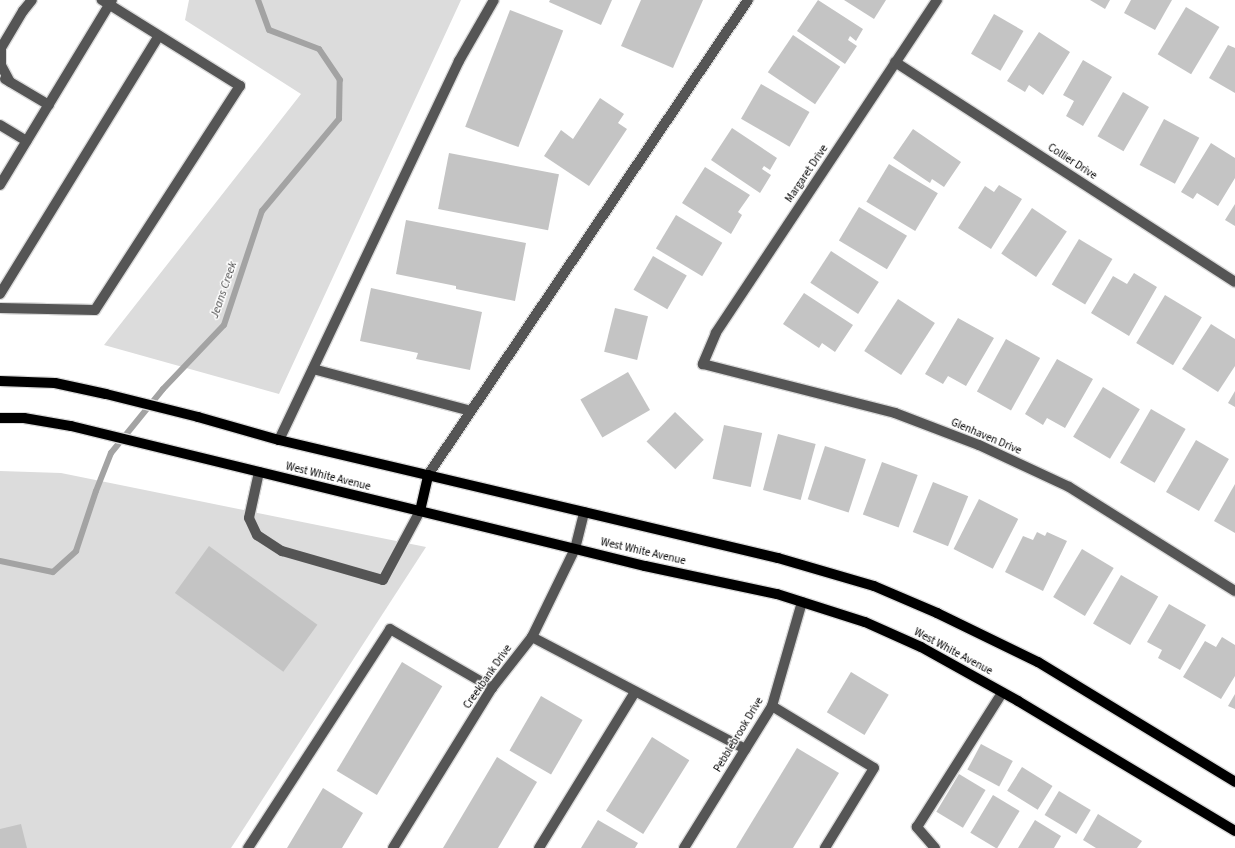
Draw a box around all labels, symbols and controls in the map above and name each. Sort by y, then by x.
street label: Collier Drive [1045,141,1099,183]
street label: Margaret Drive [783,143,831,205]
water label: Jeans Creek [208,260,240,320]
street label: Glenhaven Drive [949,416,1023,458]
street label: West White Avenue [284,460,372,494]
street label: West White Avenue [599,536,687,568]
street label: West White Avenue [912,626,994,678]
street label: Creekbank Drive [461,642,515,712]
street label: Pebblebrook Drive [711,695,767,775]

